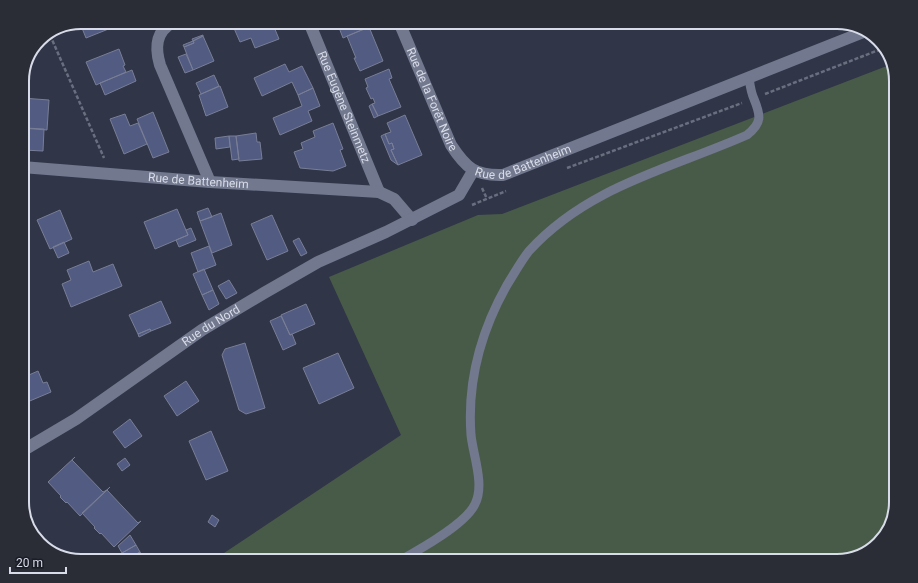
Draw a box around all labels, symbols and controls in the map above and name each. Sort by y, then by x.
street label: Rue de la Forêt Noire [404,45,460,154]
street label: Rue Eugène Steinmetz [315,49,373,165]
street label: Rue de Battenheim [473,142,573,182]
street label: Rue de Battenheim [148,170,249,191]
street label: Rue du Nord [179,302,242,349]
scale bar [10,549,66,575]
text: 20 m [16,556,43,570]

